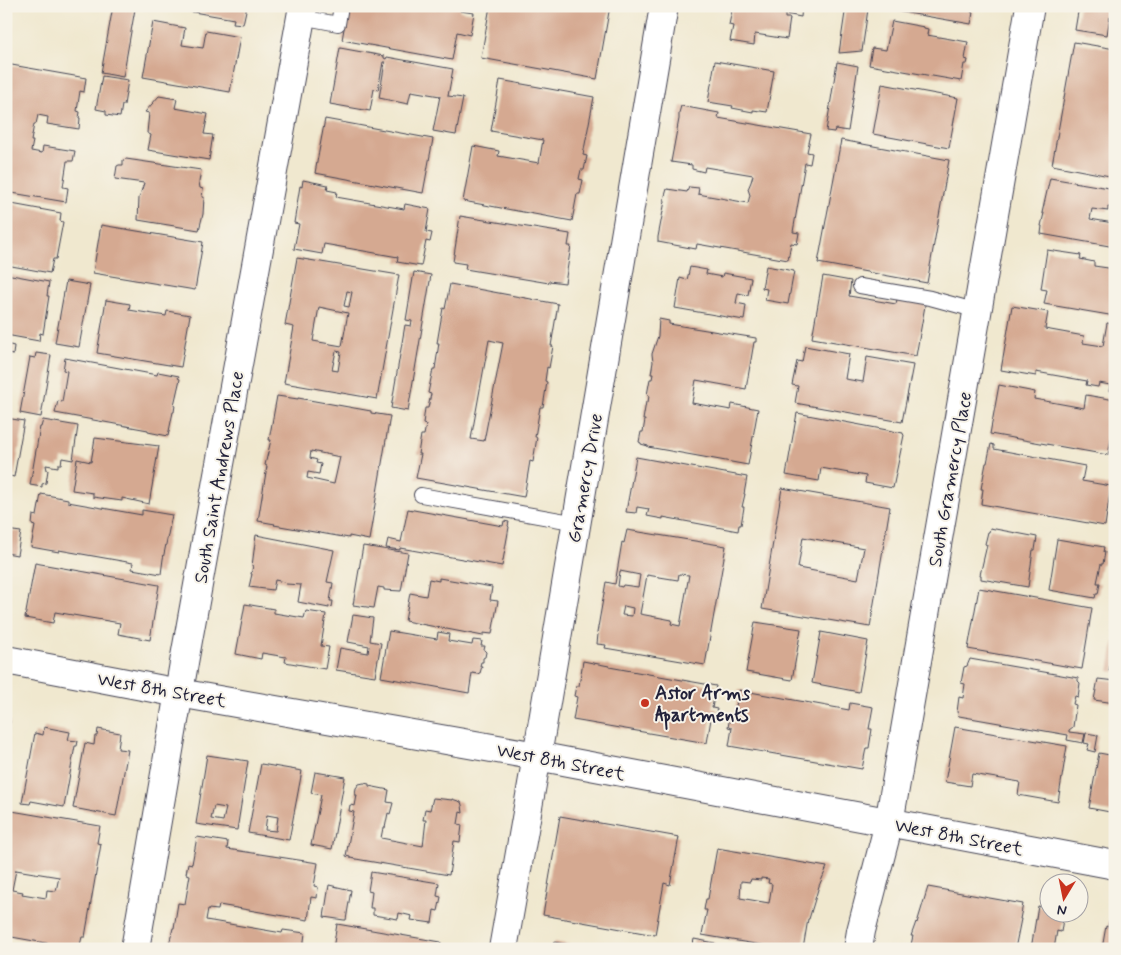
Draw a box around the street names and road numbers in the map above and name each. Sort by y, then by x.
street label: South Saint Andrews Place [188,369,250,585]
street label: South Gramercy Place [923,390,978,569]
street label: Gramercy Drive [562,411,609,545]
street label: West 8th Street [95,667,228,714]
street label: West 8th Street [494,738,627,787]
street label: West 8th Street [892,813,1025,862]

